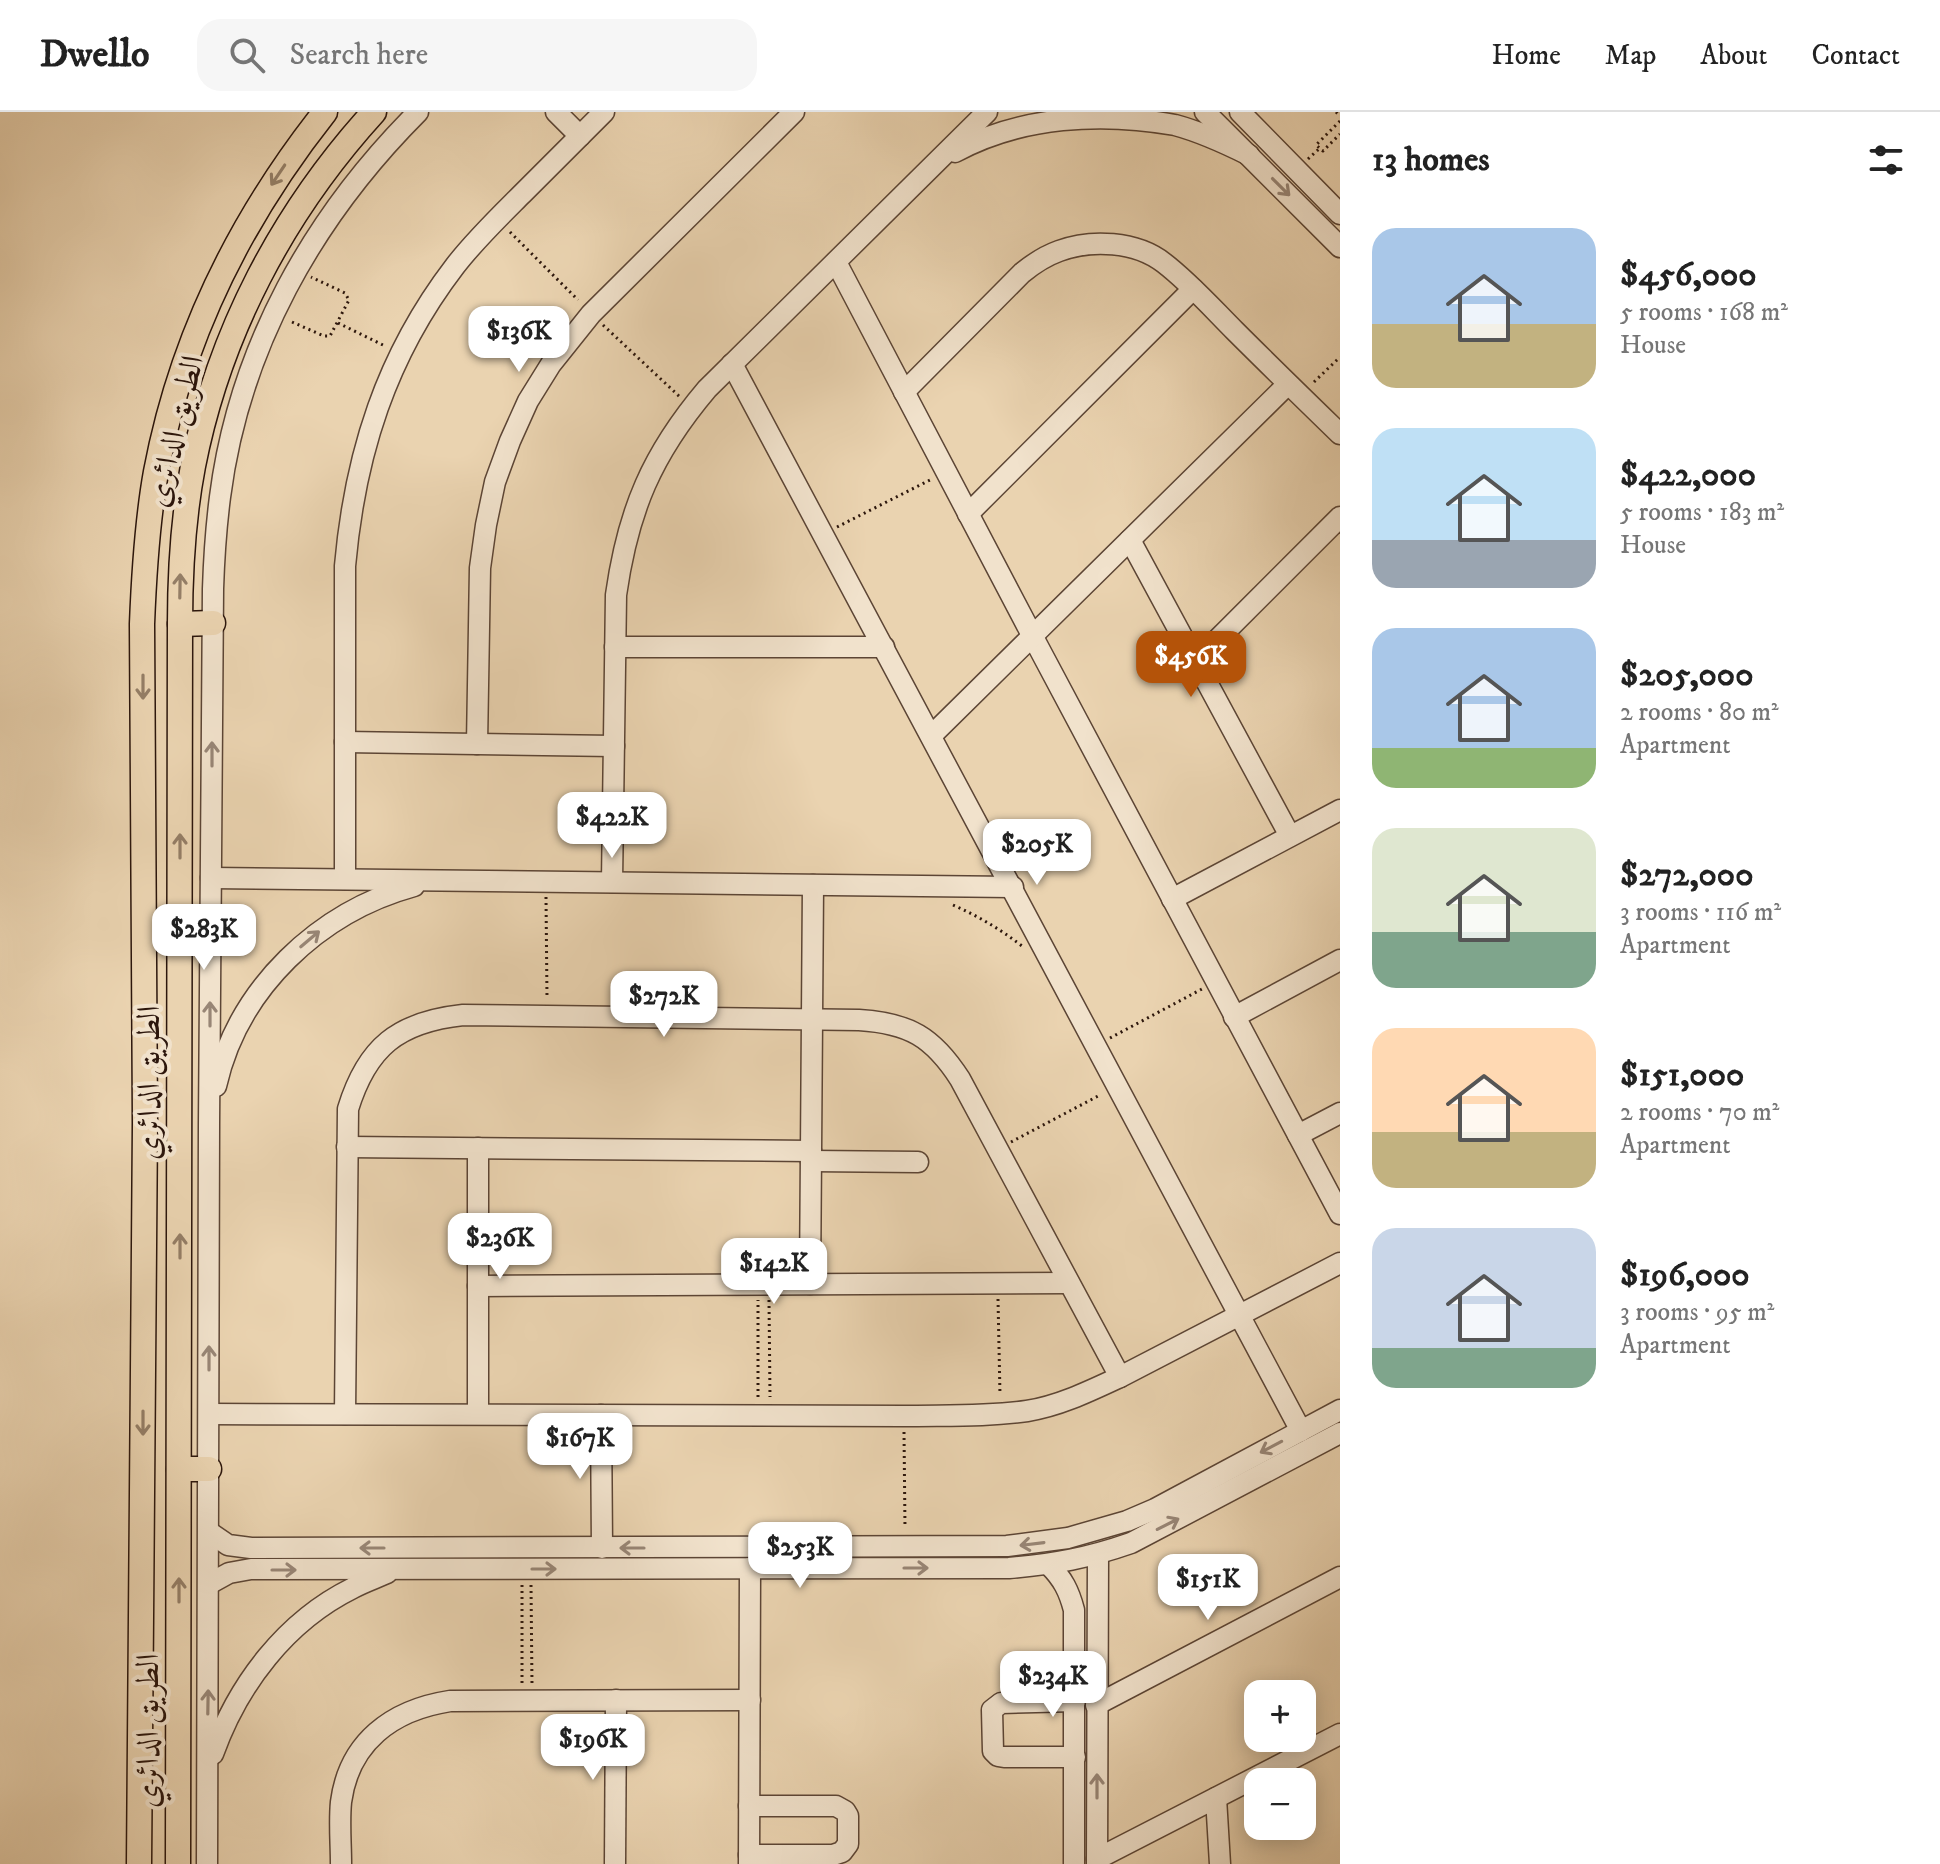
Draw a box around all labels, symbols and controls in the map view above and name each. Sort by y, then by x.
search box [197,19,757,91]
text: Dwello [40,31,149,79]
icon: search [225,33,269,77]
text: Search here [289,37,428,74]
text: Home [1492,38,1561,73]
text: Map [1605,38,1656,73]
text: About [1700,38,1767,73]
text: Contact [1811,38,1900,73]
icon: filters [1864,138,1908,182]
text: 13 homes [1372,139,1490,181]
one-way arrow [270,163,287,185]
one-way arrow [1271,177,1290,197]
text: $456,000 [1620,254,1757,296]
icon: home [1436,260,1532,356]
text: 5 rooms · 168 m² [1620,296,1788,329]
pin: $136K [463,306,575,374]
text: $136K [486,315,552,348]
text: House [1620,329,1686,362]
street label: الطريق الدائري [138,352,217,512]
text: $422,000 [1620,454,1756,496]
icon: home [1436,460,1532,556]
text: 5 rooms · 183 m² [1620,496,1784,529]
text: House [1620,529,1686,562]
one-way arrow [172,573,188,600]
pin: $456K [1135,631,1247,699]
text: $456K [1154,640,1228,673]
text: $205,000 [1620,654,1753,696]
icon: home [1436,660,1532,756]
one-way arrow [135,673,151,700]
text: 2 rooms · 80 m² [1620,696,1779,729]
text: Apartment [1620,729,1731,762]
one-way arrow [204,741,220,768]
pin: $422K [556,792,668,860]
text: $422K [576,801,648,834]
pin: $205K [981,819,1093,887]
text: $205K [1001,828,1073,861]
one-way arrow [172,833,188,860]
text: $272,000 [1620,854,1753,896]
icon: home [1436,860,1532,956]
text: 3 rooms · 116 m² [1620,896,1781,929]
pin: $283K [148,904,260,972]
text: $283K [170,913,238,946]
text: Apartment [1620,929,1731,962]
one-way arrow [299,930,320,948]
pin: $272K [608,971,720,1039]
text: $272K [628,980,700,1013]
one-way arrow [202,1001,218,1028]
street label: الطريق الدائري [130,1006,173,1160]
text: $151,000 [1620,1054,1744,1096]
icon: home [1436,1060,1532,1156]
text: 2 rooms · 70 m² [1620,1096,1779,1129]
text: Apartment [1620,1129,1731,1162]
pin: $236K [444,1213,556,1281]
text: $236K [466,1222,534,1255]
one-way arrow [172,1233,188,1260]
pin: $142K [718,1238,830,1306]
text: $142K [739,1247,809,1280]
text: $196,000 [1620,1254,1750,1296]
icon: home [1436,1260,1532,1356]
text: 3 rooms · 95 m² [1620,1296,1775,1329]
text: Apartment [1620,1329,1731,1362]
one-way arrow [201,1345,217,1372]
one-way arrow [135,1409,151,1436]
pin: $167K [524,1413,636,1481]
text: $167K [545,1422,615,1455]
one-way arrow [1260,1439,1283,1455]
one-way arrow [1156,1516,1180,1531]
pin: $253K [744,1522,856,1590]
text: $253K [766,1531,834,1564]
one-way arrow [1019,1536,1046,1551]
one-way arrow [359,1540,386,1556]
one-way arrow [619,1540,646,1556]
pin: $151K [1152,1554,1264,1622]
one-way arrow [902,1560,929,1576]
one-way arrow [530,1561,557,1577]
one-way arrow [270,1562,297,1578]
text: $151K [1176,1563,1240,1596]
one-way arrow [171,1577,187,1604]
pin: $234K [997,1651,1109,1719]
street label: الطريق الدائري [129,1654,172,1808]
text: $234K [1018,1660,1088,1693]
map controls [1244,1680,1316,1840]
button: + [1244,1680,1316,1752]
one-way arrow [200,1689,216,1716]
pin: $196K [537,1714,649,1782]
text: $196K [559,1723,627,1756]
button: − [1244,1768,1316,1840]
one-way arrow [1089,1773,1105,1800]

